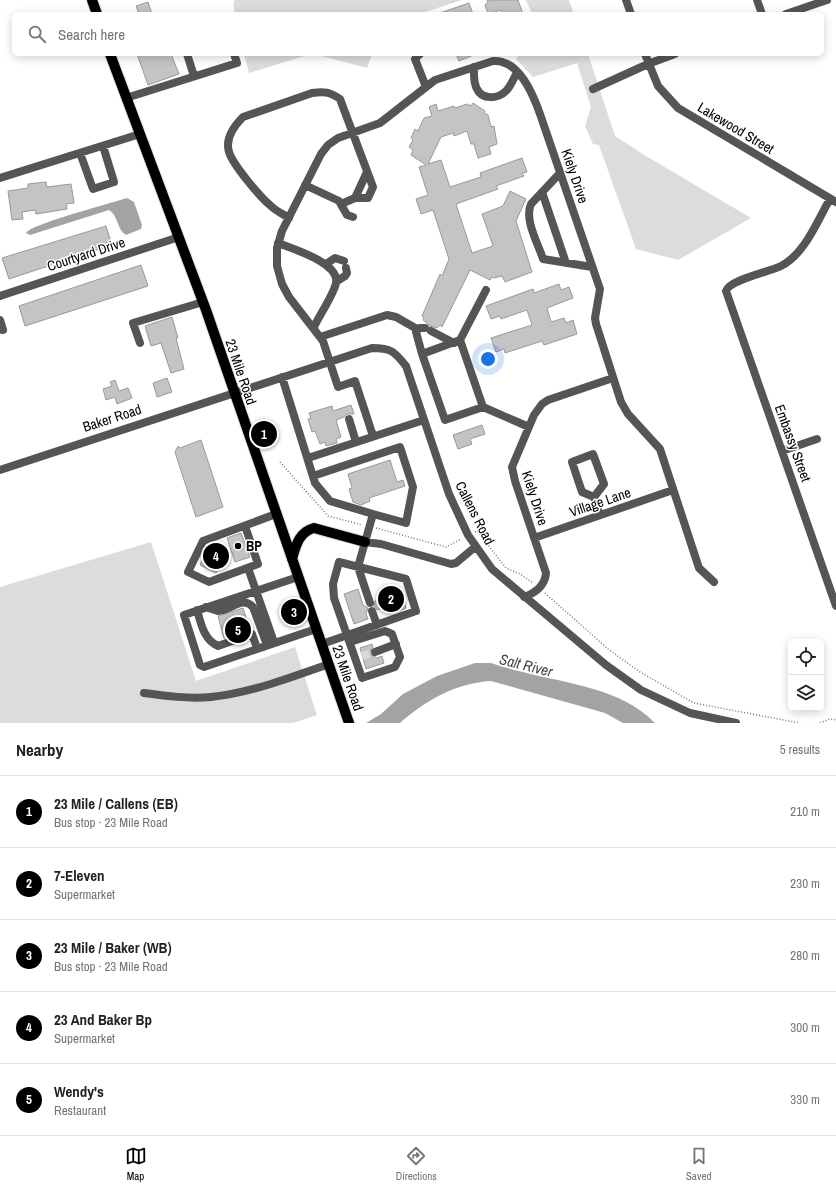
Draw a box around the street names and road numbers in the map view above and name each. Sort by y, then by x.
street label: Lakewood Street [694,98,778,158]
street label: Kiely Drive [557,147,593,205]
street label: Courtyard Drive [45,233,127,275]
street label: 23 Mile Road [221,337,261,407]
street label: Baker Road [80,400,144,436]
street label: Embassy Street [771,402,815,484]
street label: Kiely Drive [518,469,552,527]
street label: Callens Road [451,478,499,548]
street label: Village Lane [567,483,633,521]
street label: 23 Mile Road [328,643,368,713]

